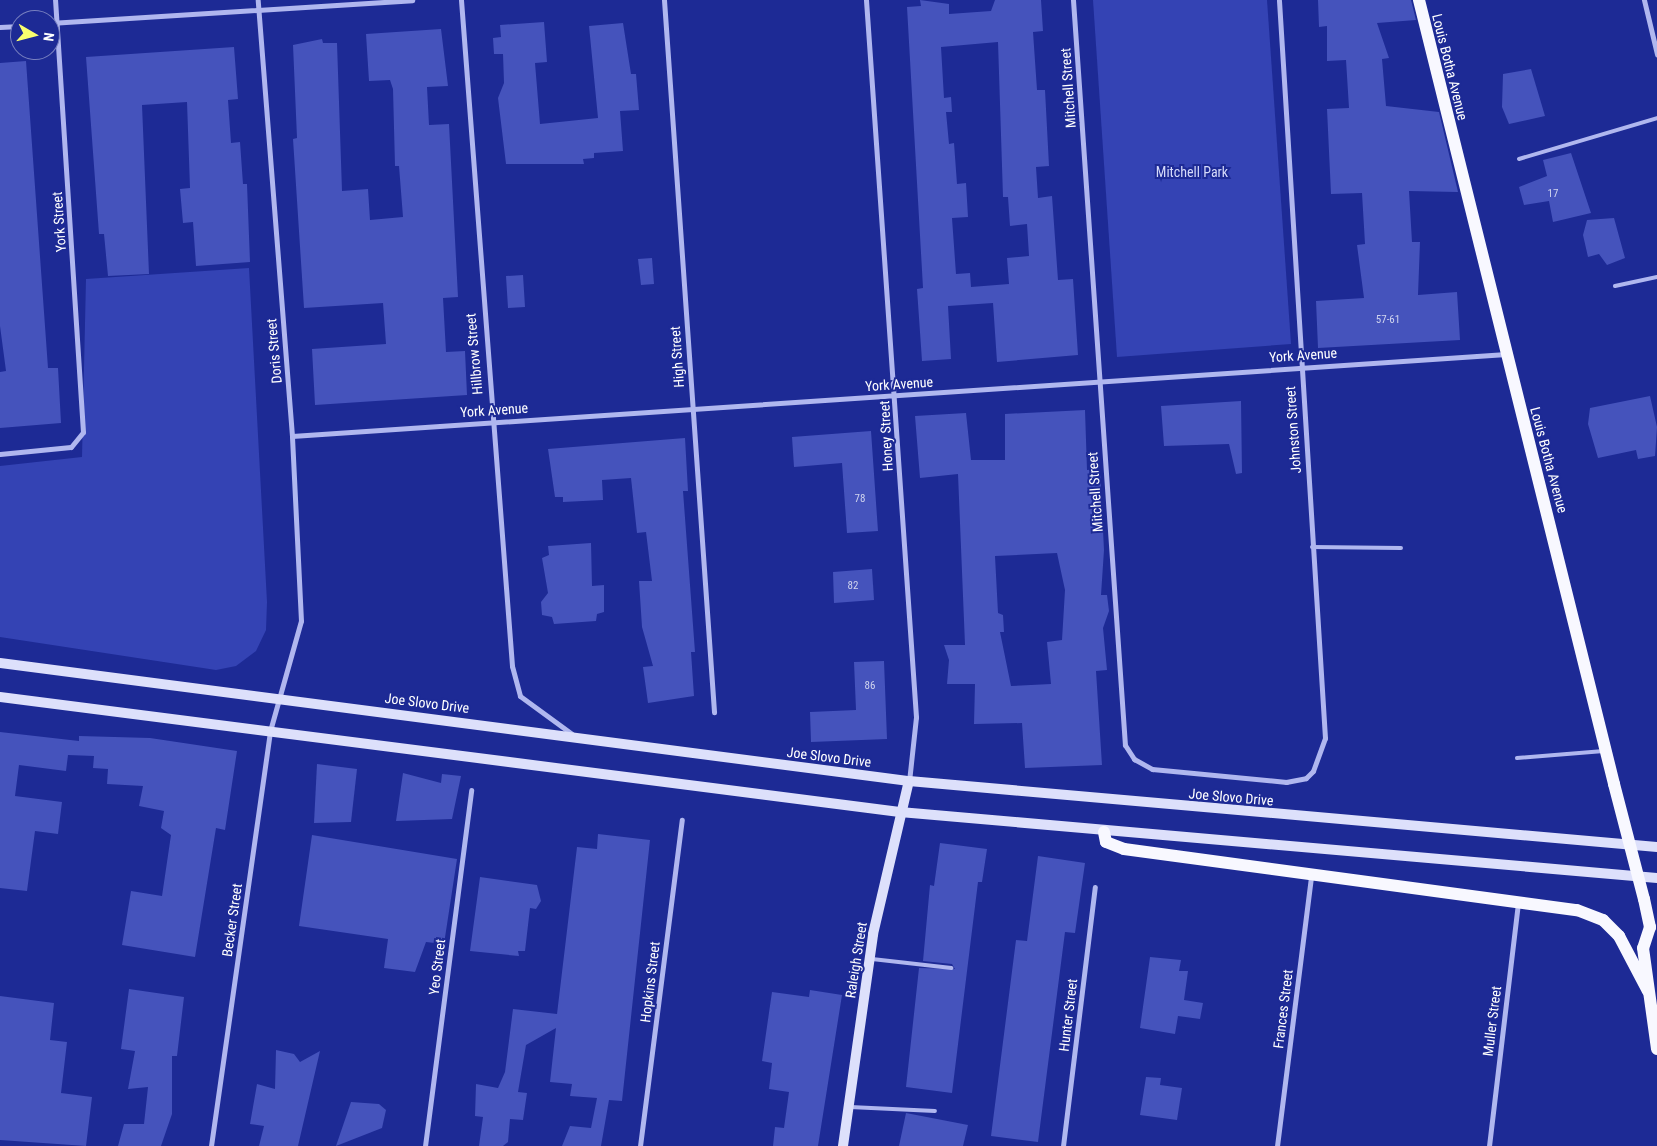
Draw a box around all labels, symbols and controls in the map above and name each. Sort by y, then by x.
north arrow [10,10,60,60]
street label: Louis Botha Avenue [1429,12,1471,122]
text: N [40,32,57,42]
street label: Mitchell Street [1057,47,1079,129]
park label: Mitchell Park [1156,164,1228,180]
house number: 17 [1548,187,1558,201]
street label: York Street [49,191,69,253]
street label: Hillbrow Street [462,313,486,395]
house number: 57-61 [1376,313,1400,327]
street label: Doris Street [263,318,285,384]
street label: High Street [666,326,688,388]
street label: York Avenue [1268,344,1338,366]
street label: York Avenue [864,373,934,395]
street label: Johnston Street [1282,386,1304,474]
street label: York Avenue [459,399,529,421]
street label: Honey Street [876,400,896,472]
street label: Louis Botha Avenue [1527,405,1571,515]
street label: Mitchell Street [1084,451,1106,533]
house number: 78 [855,492,865,506]
house number: 82 [848,579,858,593]
house number: 86 [865,679,875,693]
street label: Joe Slovo Drive [384,689,470,717]
street label: Joe Slovo Drive [786,743,872,771]
street label: Joe Slovo Drive [1188,785,1274,809]
street label: Becker Street [219,882,245,958]
street label: Raleigh Street [842,921,870,999]
street label: Yeo Street [425,938,449,996]
street label: Hopkins Street [637,941,663,1023]
street label: Frances Street [1270,969,1296,1049]
street label: Hunter Street [1055,978,1081,1052]
street label: Muller Street [1479,985,1505,1057]

